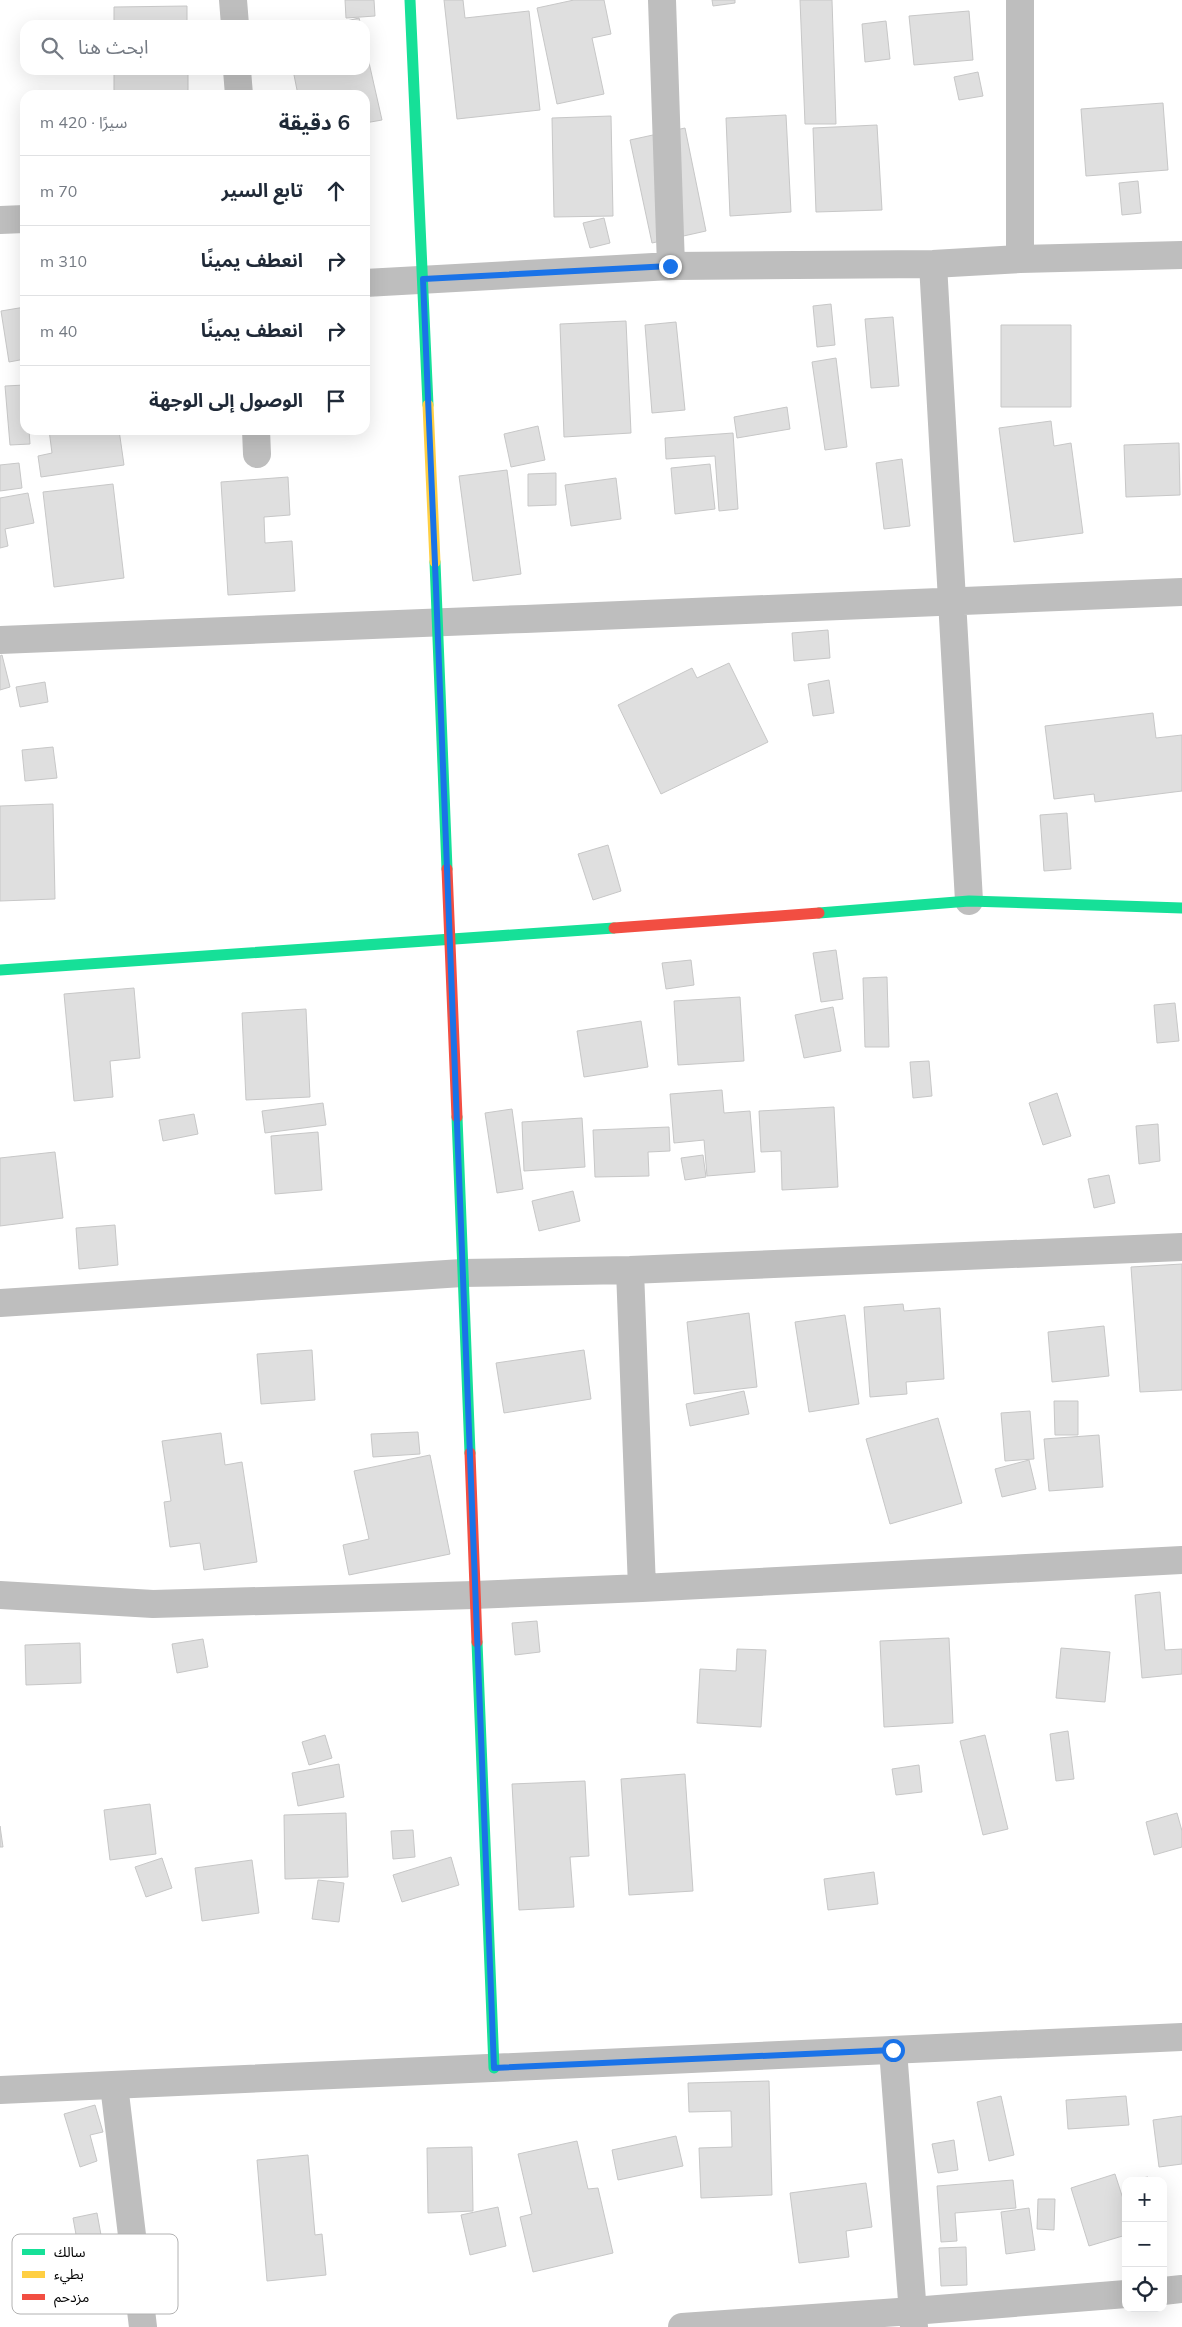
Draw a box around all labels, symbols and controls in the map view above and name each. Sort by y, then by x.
search box [20,20,370,75]
icon: search [38,34,66,62]
text: ابحث هنا [78,35,148,59]
text: 6 دقيقة [279,109,350,135]
text: سيرًا · 420 m [40,112,127,132]
icon: ahead [322,177,350,205]
text: تابع السير [222,178,303,202]
text: 70 m [40,181,77,201]
icon: right [322,247,350,275]
text: انعطف يمينًا [201,248,303,272]
text: 310 m [40,251,87,271]
route end [659,255,682,278]
icon: right [322,317,350,345]
text: انعطف يمينًا [201,318,303,342]
text: 40 m [40,321,77,341]
icon: arrive [322,387,350,415]
text: الوصول إلى الوجهة [149,388,303,412]
route start [882,2039,905,2062]
map controls [1122,2177,1167,2312]
button: + [1122,2177,1167,2222]
button: − [1122,2222,1167,2267]
legend [12,2234,178,2314]
text: سالك [54,2243,86,2261]
text: بطيء [54,2265,84,2285]
button: locate [1122,2267,1167,2312]
text: مزدحم [54,2288,89,2308]

